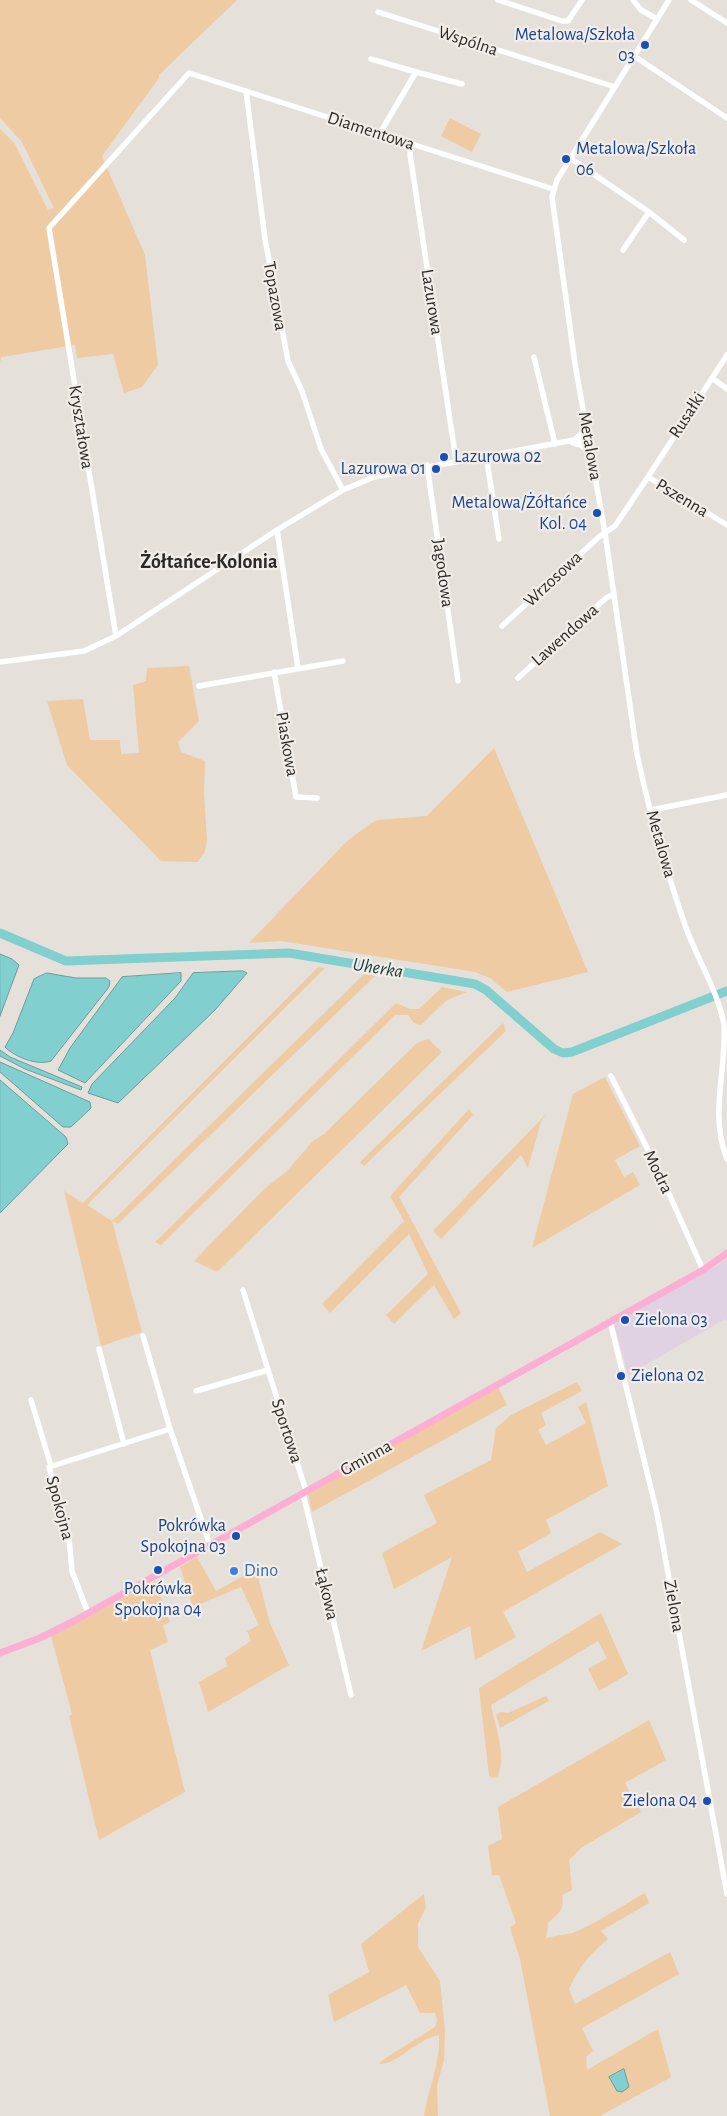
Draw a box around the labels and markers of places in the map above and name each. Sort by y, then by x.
place label: Metalowa/Szkoła 03 [515,24,635,66]
marker: Metalowa/Szkoła 03 [639,39,651,51]
place label: Metalowa/Szkoła 06 [576,138,696,180]
marker: Metalowa/Szkoła 06 [560,153,572,165]
place label: Lazurowa 02 [454,446,541,468]
marker: Lazurowa 02 [438,451,450,463]
place label: Lazurowa 01 [341,458,426,480]
marker: Lazurowa 01 [430,463,442,475]
place label: Metalowa/Żółtańce Kol. 04 [452,492,587,534]
marker: Metalowa/Żółtańce Kol. 04 [591,507,603,519]
place label: Zielona 03 [635,1309,708,1331]
marker: Zielona 03 [619,1314,631,1326]
place label: Zielona 02 [631,1365,705,1387]
marker: Zielona 02 [615,1370,627,1382]
place label: Pokrówka Spokojna 03 [140,1515,226,1558]
marker: Pokrówka Spokojna 03 [230,1530,242,1542]
place label: Dino [244,1560,278,1582]
marker: Pokrówka Spokojna 04 [152,1564,164,1576]
marker: Dino [228,1565,240,1577]
place label: Pokrówka Spokojna 04 [115,1578,201,1620]
place label: Zielona 04 [623,1790,697,1812]
marker: Zielona 04 [701,1795,713,1807]

